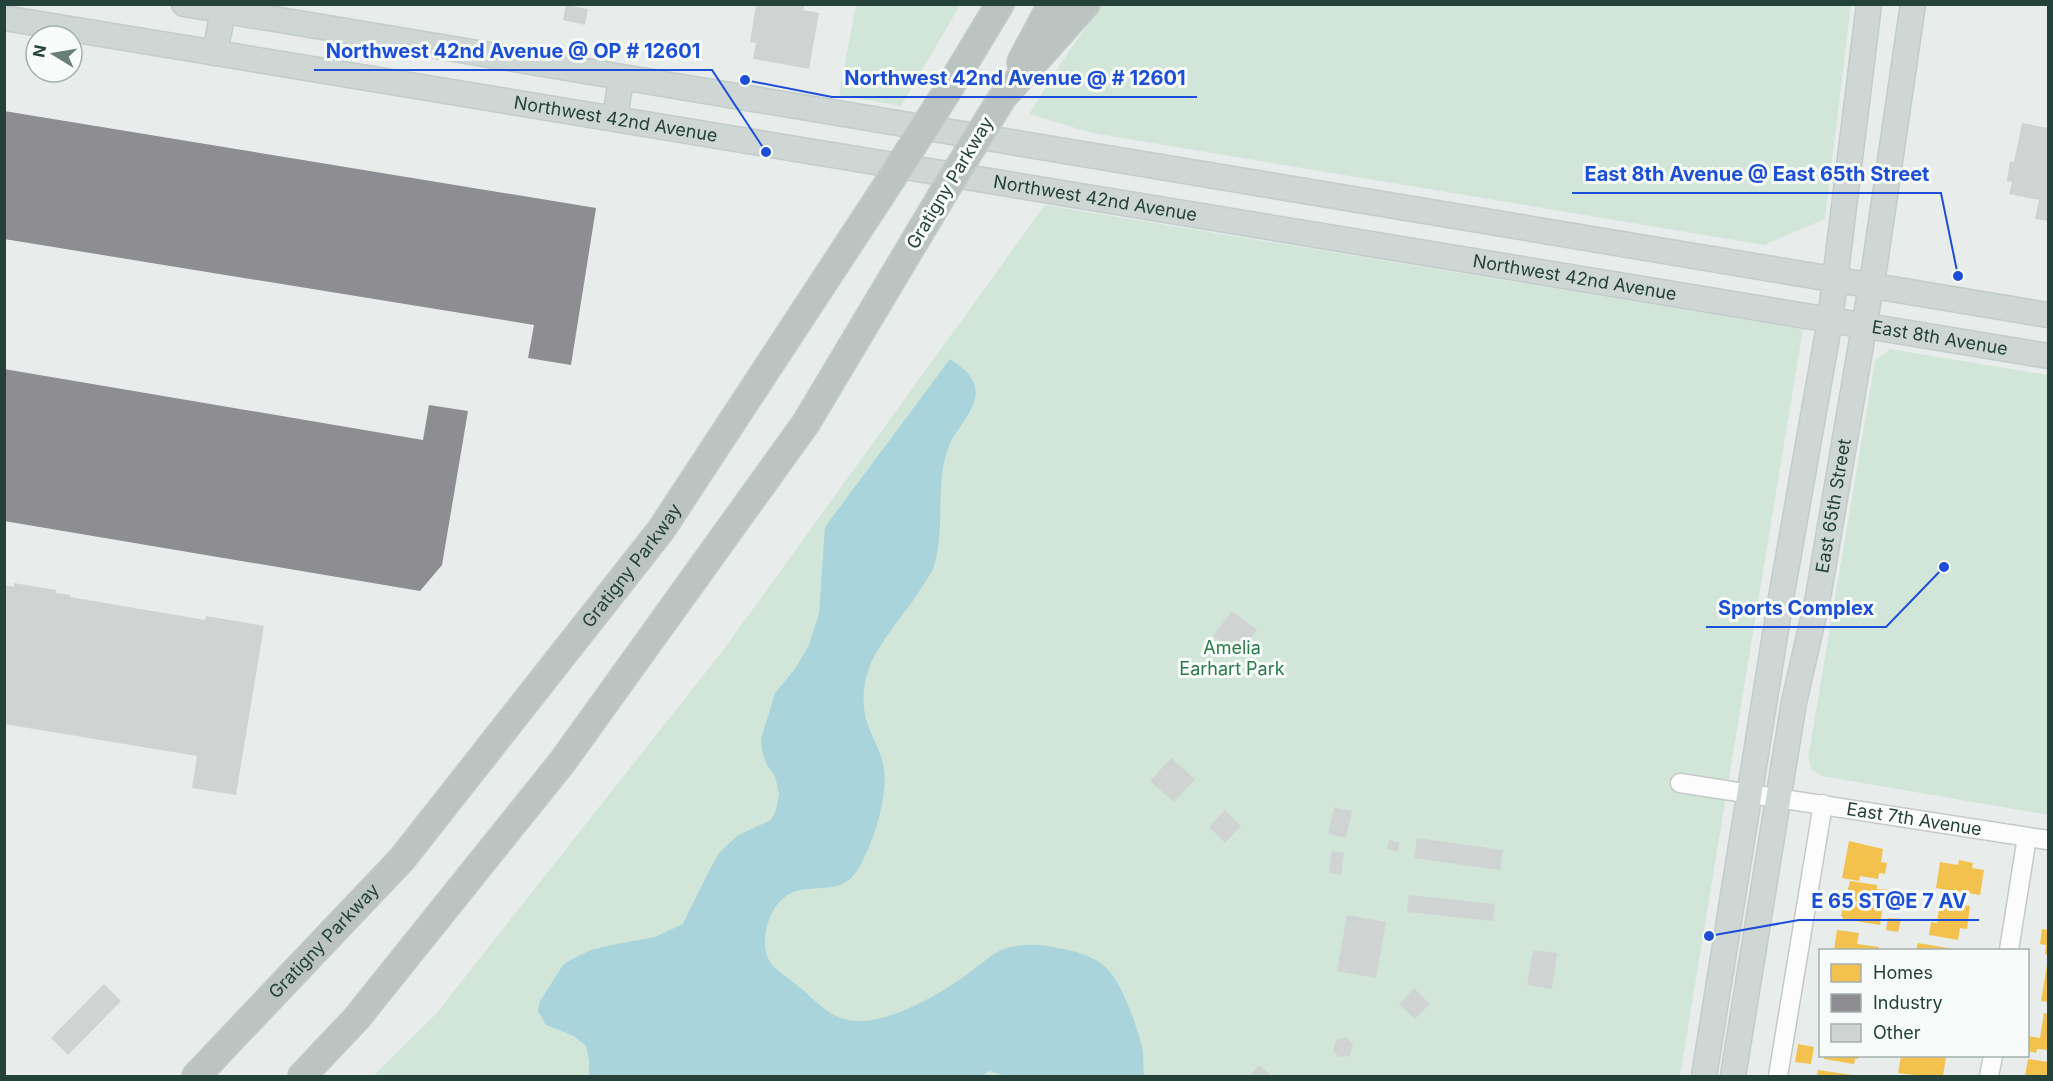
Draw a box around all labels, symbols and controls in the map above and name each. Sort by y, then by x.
north arrow [24,24,84,84]
callout: Northwest 42nd Avenue @ OP # 12601 [314,32,712,70]
text: Northwest 42nd Avenue @ OP # 12601 [326,39,700,63]
text: N [28,43,50,59]
callout: Northwest 42nd Avenue @ # 12601 [832,59,1197,97]
text: Northwest 42nd Avenue @ # 12601 [844,66,1186,90]
street label: Northwest 42nd Avenue [512,91,719,146]
street label: Gratigny Parkway [902,113,997,253]
callout: East 8th Avenue @ East 65th Street [1572,155,1941,193]
text: East 8th Avenue @ East 65th Street [1585,162,1929,186]
street label: Northwest 42nd Avenue [992,171,1199,225]
street label: Northwest 42nd Avenue [1471,250,1678,304]
street label: East 8th Avenue [1870,316,2009,359]
street label: East 65th Street [1811,437,1855,575]
street label: Gratigny Parkway [577,499,685,631]
callout: Sports Complex [1706,589,1886,627]
text: Sports Complex [1718,596,1874,620]
park label: Amelia Earhart Park [1179,637,1285,679]
street label: East 7th Avenue [1845,798,1983,840]
street label: Gratigny Parkway [264,879,383,1003]
callout: E 65 ST@E 7 AV [1799,882,1979,920]
text: E 65 ST@E 7 AV [1811,889,1967,913]
legend [1819,949,2029,1057]
text: Homes [1873,962,1933,983]
text: Industry [1873,992,1943,1013]
text: Other [1873,1022,1921,1043]

